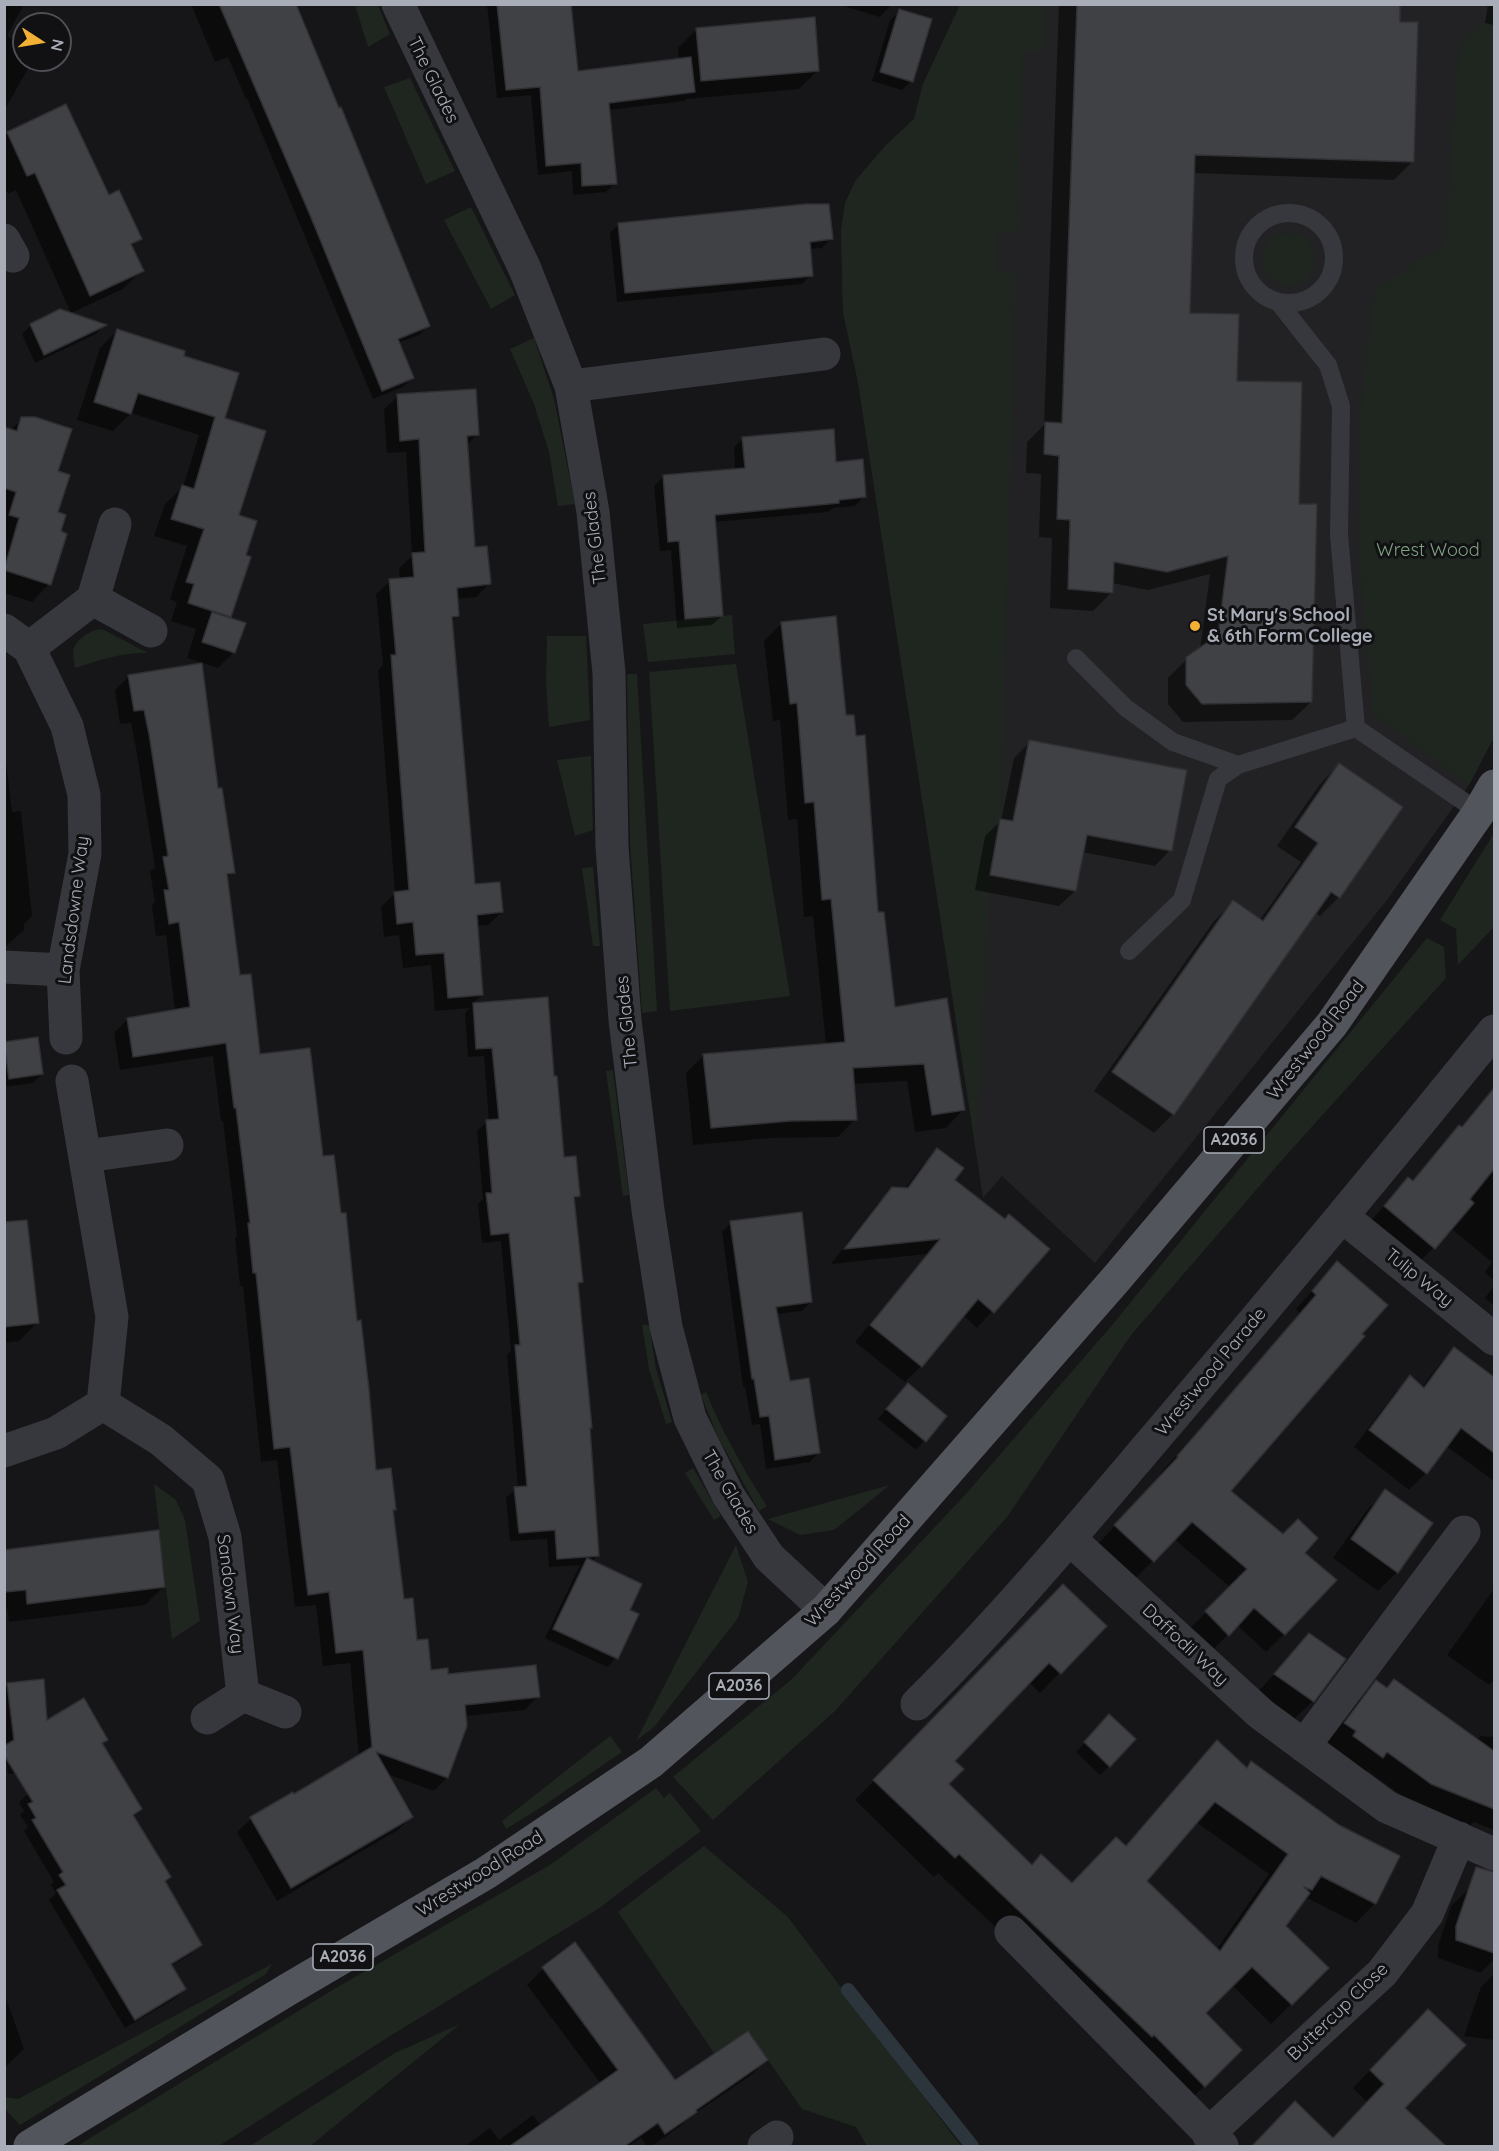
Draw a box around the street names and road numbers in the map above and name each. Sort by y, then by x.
street label: The Glades [403,33,463,127]
street label: The Glades [579,490,611,586]
street label: Landsdowne Way [54,835,94,985]
street label: The Glades [611,974,643,1070]
street label: Wrestwood Road [1263,976,1369,1104]
road number: A2036 [1204,1127,1264,1153]
street label: Tulip Way [1381,1244,1457,1312]
street label: Wrestwood Parade [1151,1304,1271,1440]
street label: The Glades [697,1446,763,1538]
street label: Wrestwood Road [801,1511,915,1631]
street label: Sandown Way [212,1533,248,1655]
street label: Daffodil Way [1137,1600,1233,1690]
road number: A2036 [709,1673,769,1699]
street label: Wrestwood Road [413,1826,547,1922]
road number: A2036 [313,1944,373,1970]
street label: Buttercup Close [1283,1959,1393,2065]

